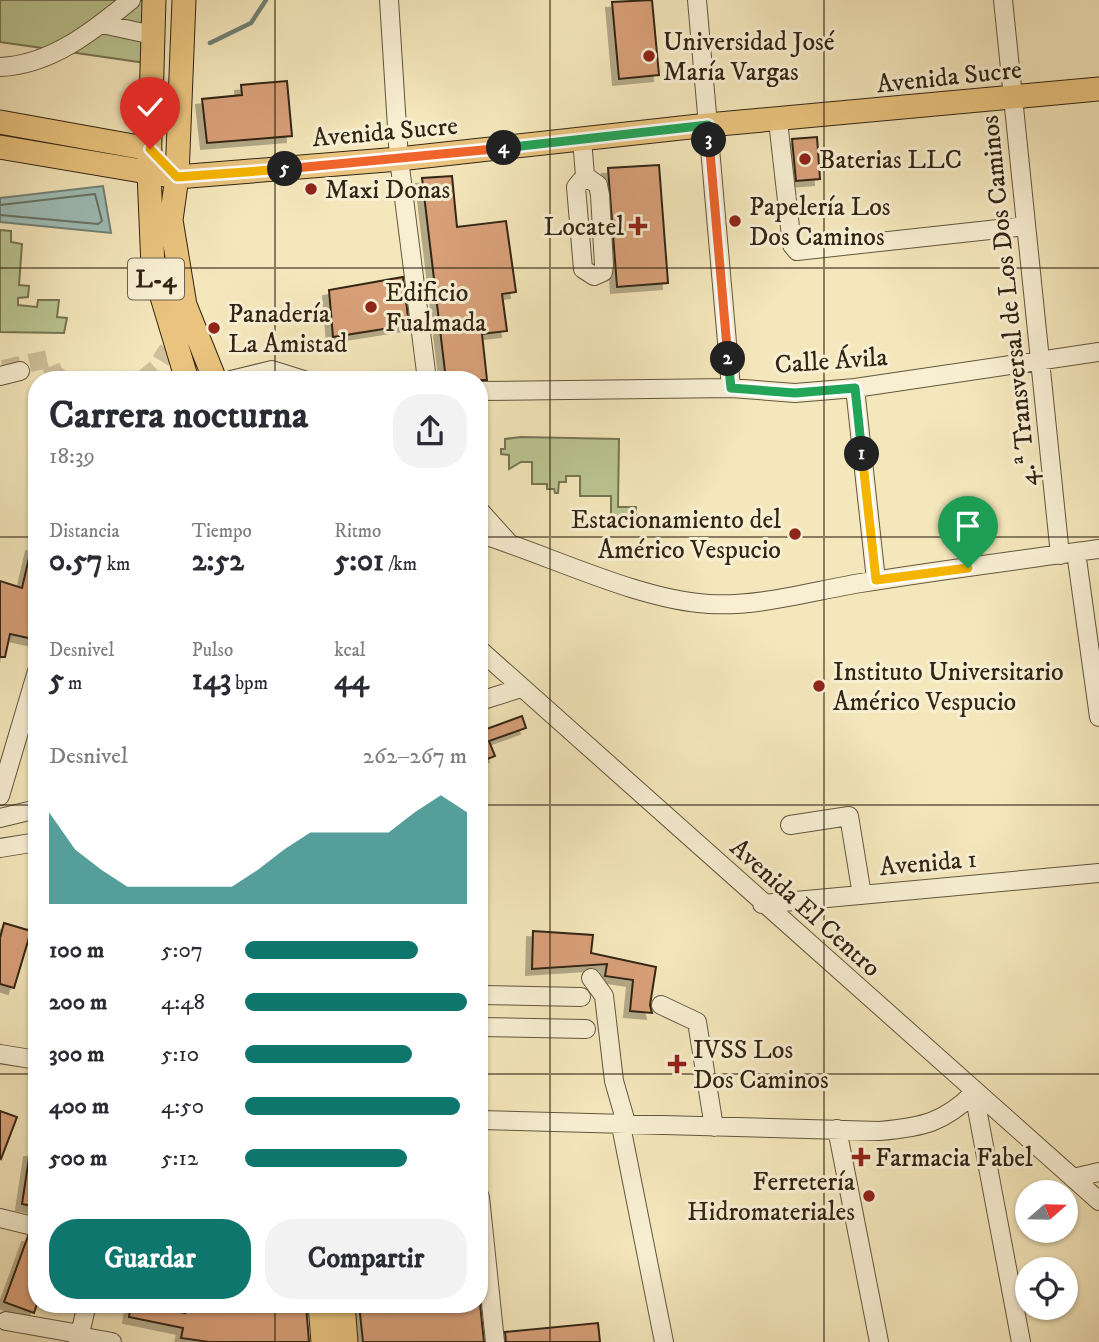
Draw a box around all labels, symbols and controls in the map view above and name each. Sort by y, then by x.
place label: Universidad José María Vargas [663,26,835,89]
marker: Universidad José María Vargas [641,48,657,64]
street label: Avenida Sucre [875,53,1023,102]
pin [120,77,180,149]
icon: check [131,88,169,126]
street label: Avenida Sucre [311,110,459,155]
street label: 4.ª Transversal de Los Dos Caminos [974,114,1045,488]
pin: 3 [692,122,726,158]
text: 3 [705,128,712,151]
pin: 4 [486,130,522,166]
text: 4 [498,136,509,159]
place label: Baterias LLC [819,144,962,177]
marker: Baterias LLC [797,151,813,167]
pin: 5 [268,152,302,186]
text: 5 [280,157,289,180]
place label: Maxi Donas [325,174,450,207]
marker: Maxi Donas [303,181,319,197]
place label: Papelería Los Dos Caminos [749,191,891,254]
place label: Locatel [543,211,624,244]
marker: Papelería Los Dos Caminos [727,213,743,229]
marker: Locatel [630,218,646,234]
road number: L-4 [128,258,184,300]
place label: Edificio Fualmada [385,277,486,340]
place label: Panadería La Amistad [228,298,347,361]
marker: Edificio Fualmada [363,299,379,315]
marker: Panadería La Amistad [206,320,222,336]
street label: Calle Ávila [773,340,889,382]
pin: 2 [710,342,746,376]
text: 2 [723,347,732,370]
text: Carrera nocturna [49,392,308,440]
button: share [393,394,467,468]
pin: 1 [844,436,880,472]
text: 18:39 [49,442,95,471]
text: 1 [858,442,865,465]
pin [938,496,998,568]
place label: Estacionamiento del Américo Vespucio [571,504,781,567]
icon: arrive [949,507,987,545]
text: Distancia [49,520,120,543]
text: Tiempo [192,520,252,543]
text: Ritmo [334,520,381,543]
marker: Estacionamiento del Américo Vespucio [787,526,803,542]
text: 0.57 [49,543,103,580]
text: 2:52 [192,543,244,580]
text: 5:01 [334,543,384,580]
text: km [103,553,130,576]
text: /km [384,553,417,576]
text: Desnivel [49,639,114,662]
text: Pulso [192,639,233,662]
text: kcal [334,639,366,662]
place label: Instituto Universitario Américo Vespucio [833,656,1064,719]
text: 5 [49,662,64,699]
text: 143 [192,662,231,699]
text: 44 [334,662,369,699]
text: m [64,672,82,695]
text: bpm [231,672,268,695]
marker: Instituto Universitario Américo Vespucio [811,678,827,694]
text: Desnivel [49,742,128,771]
text: 262–267 m [363,742,467,771]
street label: Avenida El Centro [723,832,887,985]
street label: Avenida 1 [878,843,978,884]
text: 100 m [49,936,104,965]
text: 5:07 [161,936,203,965]
text: 200 m [49,988,107,1017]
text: 4:48 [161,988,205,1017]
place label: IVSS Los Dos Caminos [693,1034,829,1097]
text: 300 m [49,1040,105,1069]
text: 5:10 [161,1040,199,1069]
marker: IVSS Los Dos Caminos [667,1054,687,1074]
text: 400 m [49,1092,109,1121]
text: 4:50 [161,1092,204,1121]
place label: Farmacia Fabel [875,1142,1033,1175]
text: 500 m [49,1144,107,1173]
text: 5:12 [161,1144,198,1173]
marker: Farmacia Fabel [853,1149,869,1165]
place label: Ferretería Hidromateriales [687,1166,855,1229]
north arrow [1015,1180,1078,1242]
map controls [1015,1180,1078,1320]
marker: Ferretería Hidromateriales [861,1188,877,1204]
button: Guardar [49,1219,251,1299]
button: Compartir [265,1219,467,1299]
button: locate [1015,1257,1078,1320]

